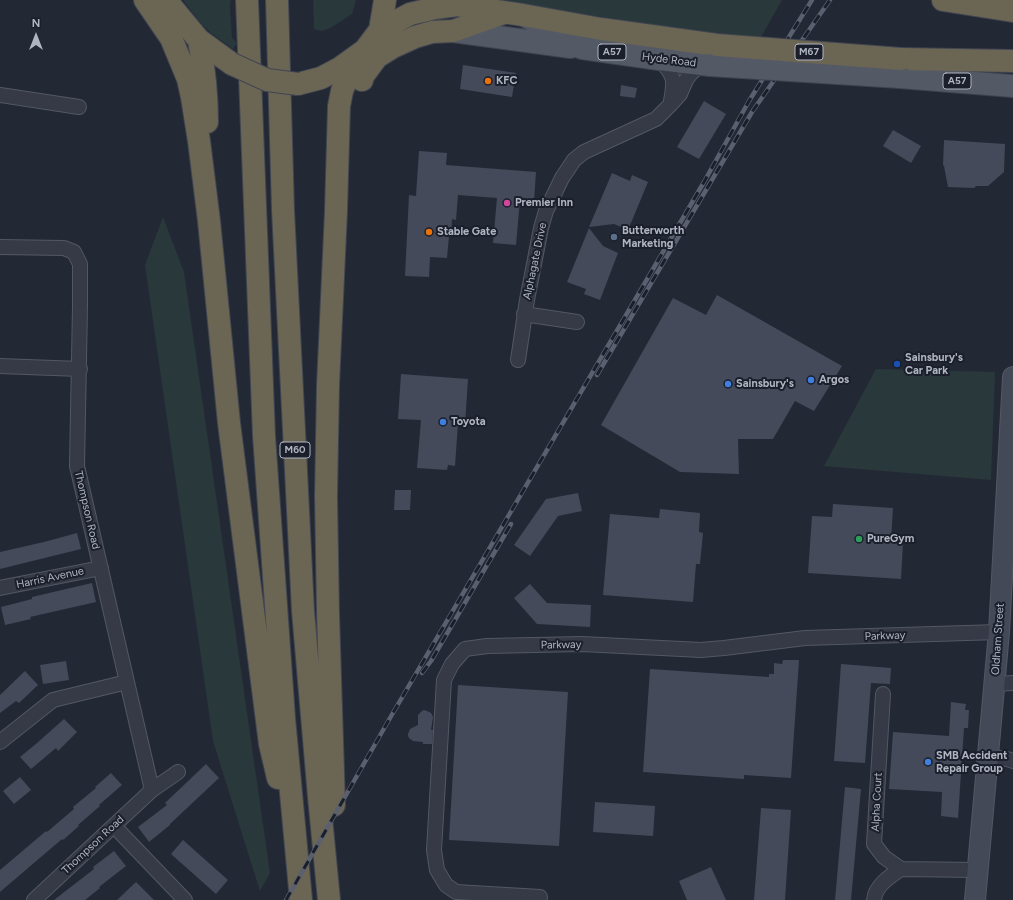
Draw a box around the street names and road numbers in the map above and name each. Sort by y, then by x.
road number: A57 [598,44,626,60]
road number: M67 [795,44,823,60]
street label: Hyde Road [641,50,697,70]
road number: A57 [943,73,971,89]
street label: Alphagate Drive [520,221,550,301]
road number: M60 [280,442,310,458]
street label: Thompson Road [72,469,102,551]
street label: Harris Avenue [15,564,85,592]
street label: Oldham Street [989,603,1007,675]
street label: Parkway [864,629,906,643]
street label: Parkway [541,638,581,652]
street label: Alpha Court [869,772,885,832]
street label: Thompson Road [59,813,127,877]

